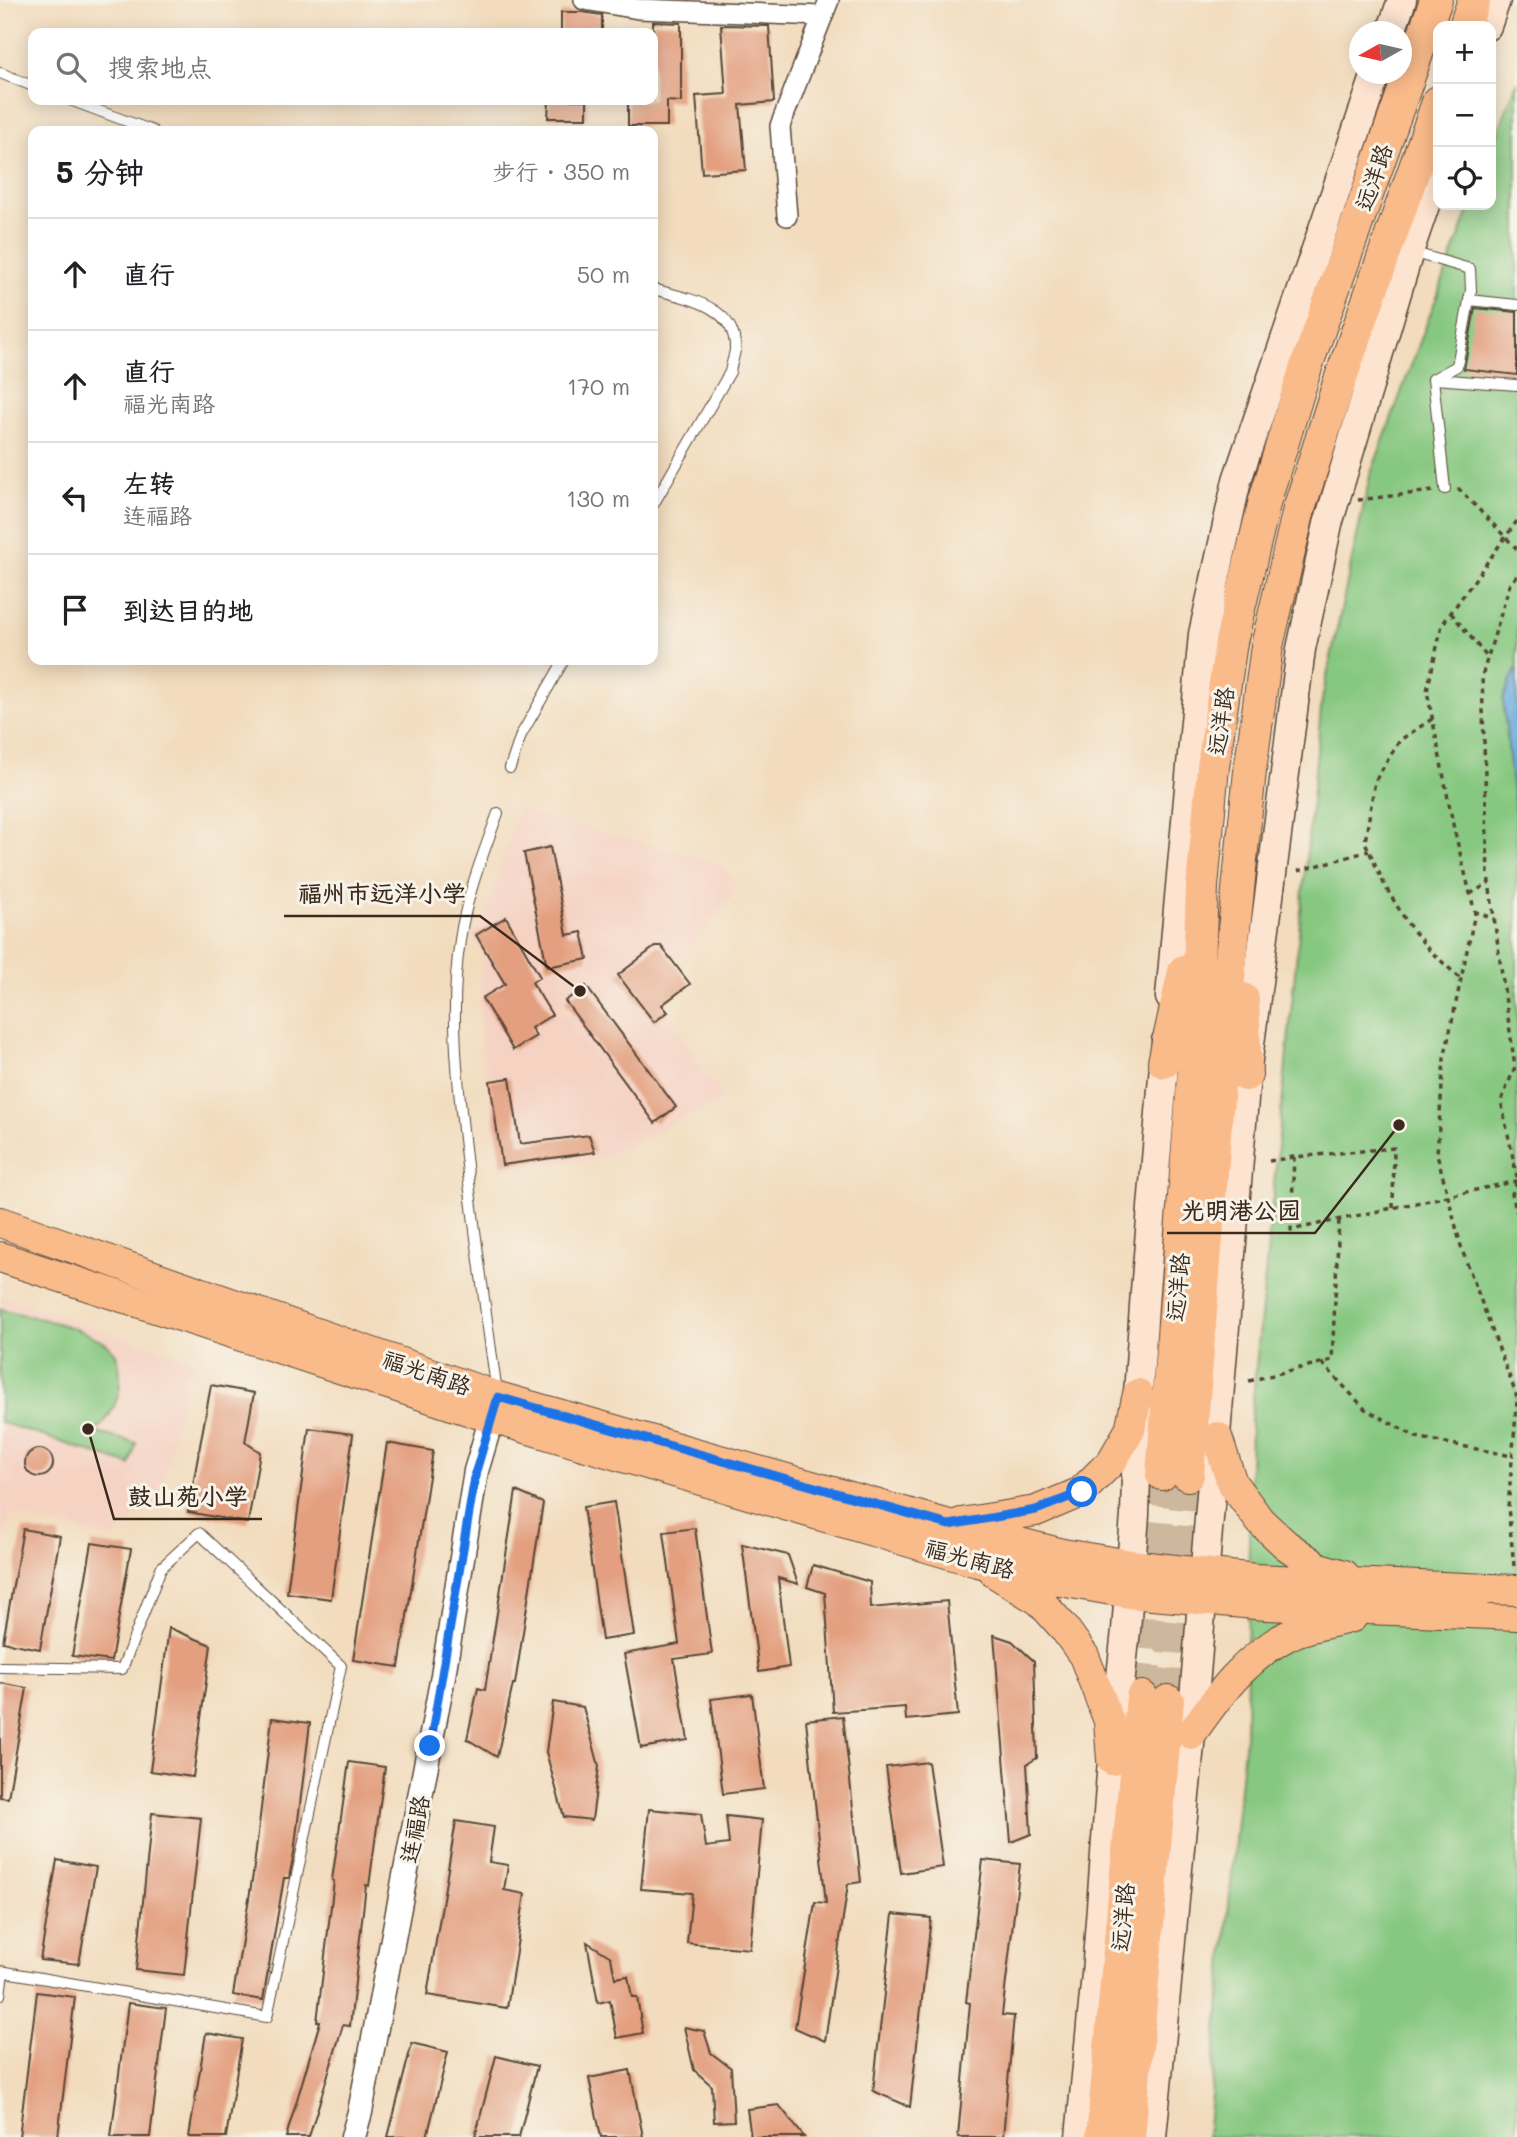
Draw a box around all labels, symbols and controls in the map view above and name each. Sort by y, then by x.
north arrow [1349,21,1412,84]
map controls [1433,21,1496,210]
button: + [1433,21,1496,84]
search box [28,28,658,105]
icon: search [52,48,90,86]
text: 搜索地点 [108,50,212,84]
button: − [1433,84,1496,147]
street label: 远洋路 [1348,139,1398,215]
button: locate [1433,147,1496,210]
text: 5 分钟 [56,151,144,191]
text: 步行 · 350 m [492,156,630,186]
icon: ahead [56,255,94,293]
text: 直行 [123,257,175,291]
text: 50 m [577,259,630,289]
text: 直行 [123,354,175,388]
icon: ahead [56,367,94,405]
text: 170 m [567,371,630,401]
text: 福光南路 [123,388,215,418]
text: 左转 [123,466,175,500]
icon: left [56,479,94,517]
text: 130 m [566,483,630,513]
text: 连福路 [123,500,192,530]
icon: arrive [56,591,94,629]
text: 到达目的地 [123,593,253,627]
street label: 远洋路 [1200,685,1240,757]
callout: 福州市远洋小学 [284,871,480,916]
text: 福州市远洋小学 [298,877,466,908]
callout: 光明港公园 [1167,1188,1315,1233]
text: 光明港公园 [1181,1194,1301,1225]
street label: 远洋路 [1159,1251,1195,1323]
street label: 福光南路 [379,1343,475,1401]
callout: 鼓山苑小学 [114,1474,262,1519]
route start [1066,1476,1097,1507]
text: 鼓山苑小学 [128,1480,248,1511]
street label: 福光南路 [922,1532,1018,1584]
route end [414,1730,445,1761]
street label: 连福路 [393,1792,435,1866]
street label: 远洋路 [1104,1881,1140,1953]

